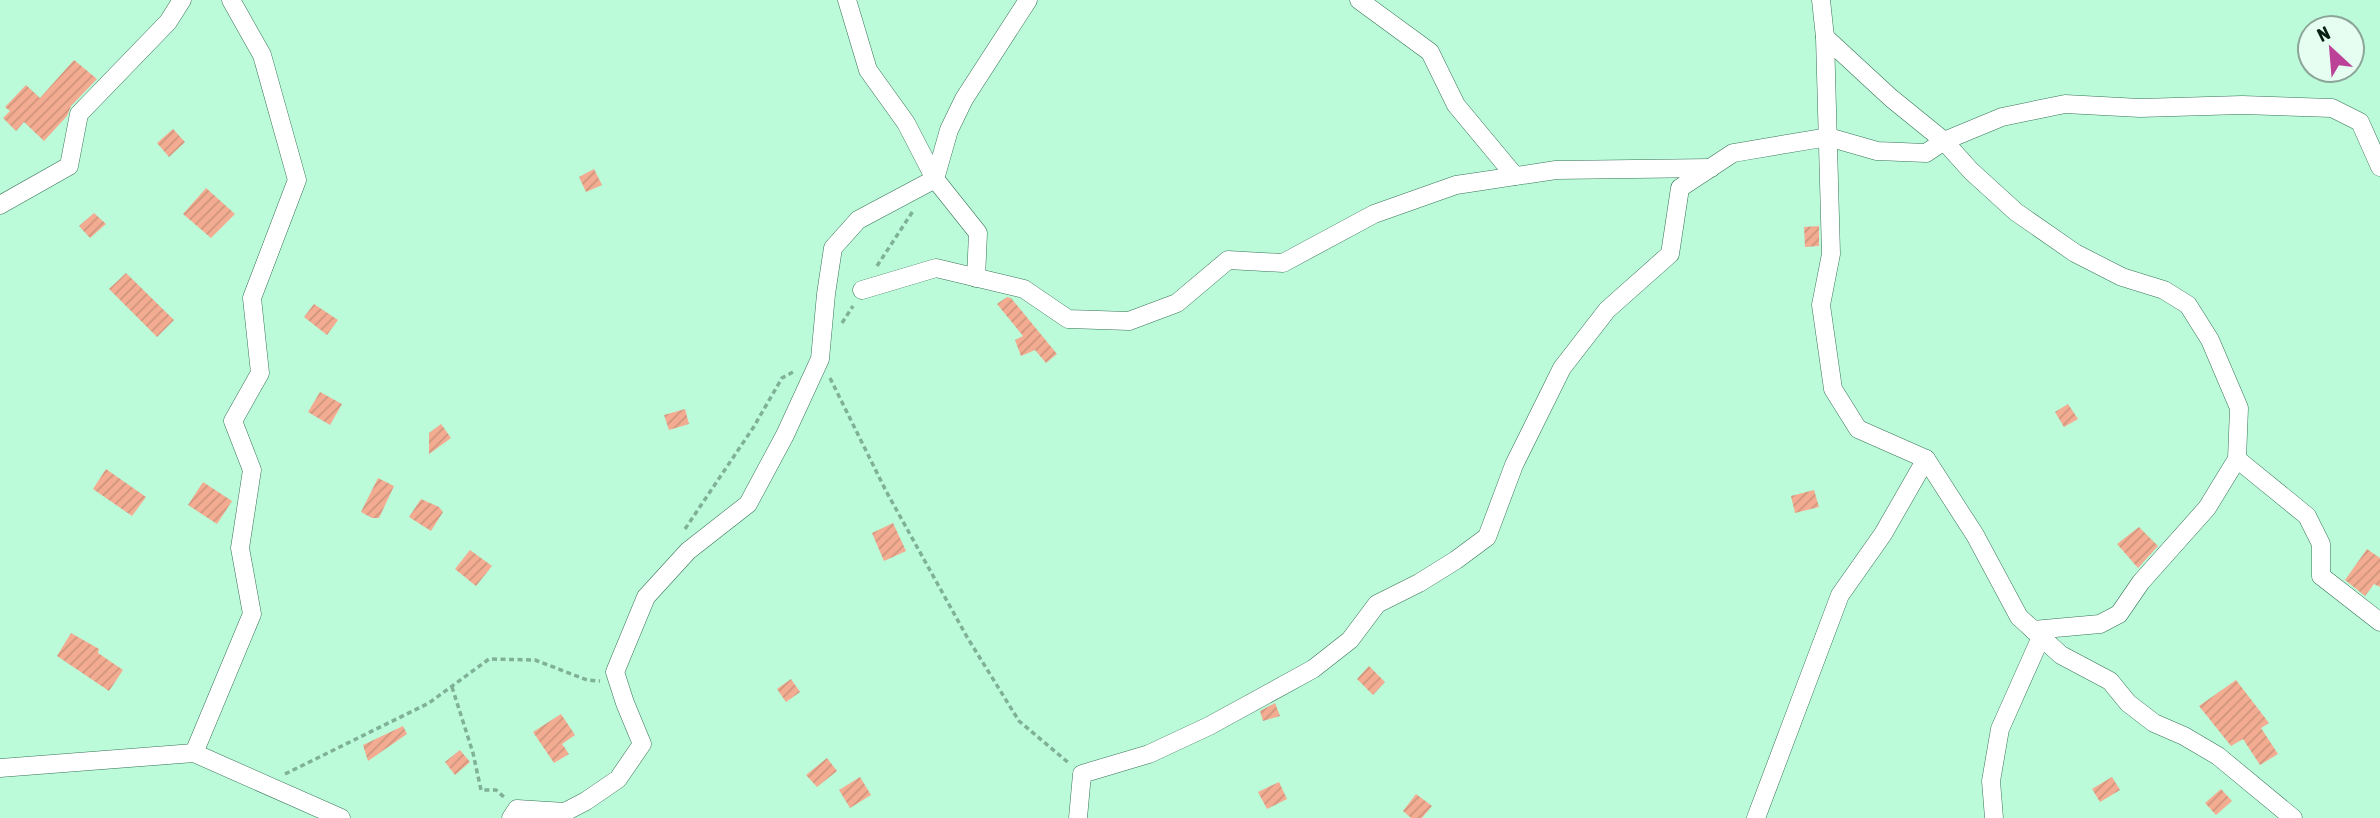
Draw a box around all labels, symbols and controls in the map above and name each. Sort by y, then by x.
north arrow [2296,14,2366,84]
text: N [2314,21,2333,46]

